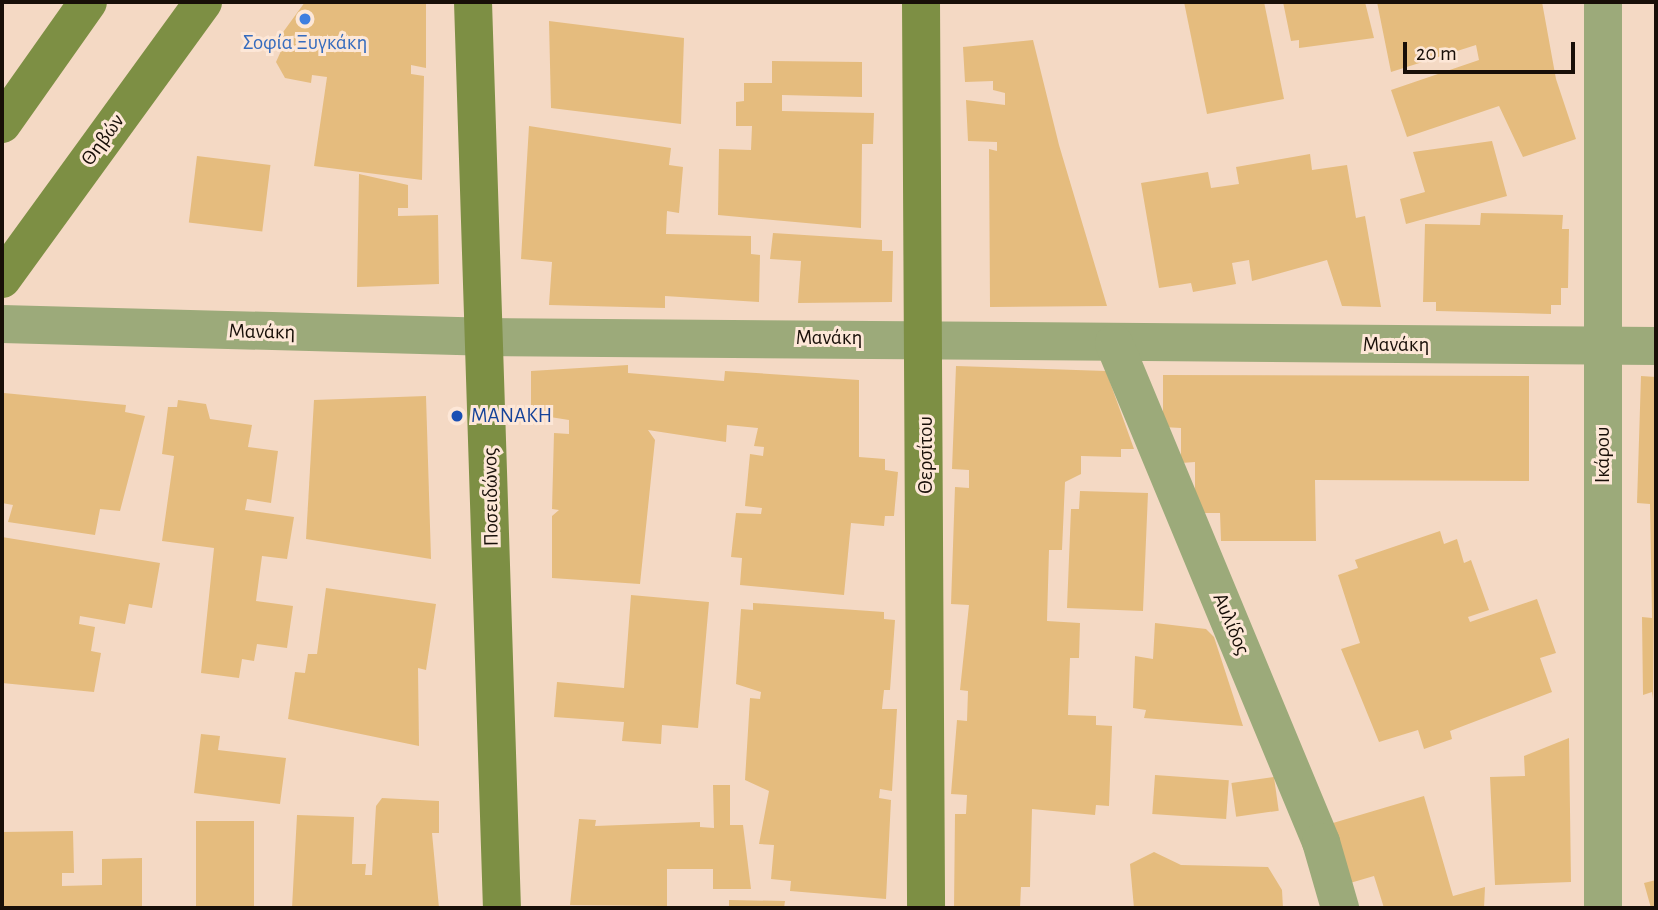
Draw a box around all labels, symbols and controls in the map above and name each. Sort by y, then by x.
marker: Σοφία Ξυγκάκη [297,11,313,27]
scale bar [1406,28,1578,72]
place label: Σοφία Ξυγκάκη [243,30,367,56]
text: 20 m [1416,43,1457,64]
street label: Θηβών [76,109,130,171]
street label: Μανάκη [228,319,296,345]
street label: Μανάκη [796,325,862,351]
street label: Μανάκη [1363,332,1429,358]
place label: ΜΑΝΑΚΗ [471,403,552,429]
marker: ΜΑΝΑΚΗ [449,408,465,424]
street label: Θερσίτου [913,416,939,494]
street label: Ικάρου [1590,427,1616,483]
street label: Ποσειδώνος [478,447,504,547]
street label: Αυλίδος [1207,589,1255,659]

